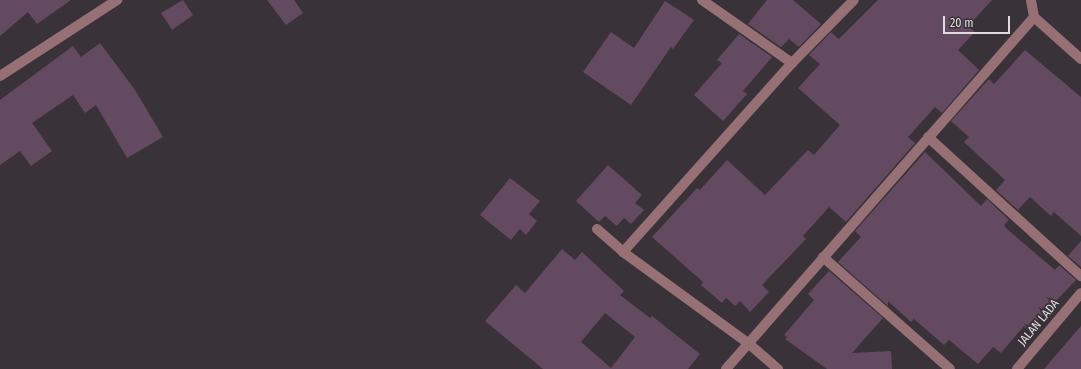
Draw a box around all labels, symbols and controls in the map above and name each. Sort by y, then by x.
scale bar [945,8,1012,34]
text: 20 m [950,16,974,30]
street label: JALAN LADA [1015,297,1063,349]

